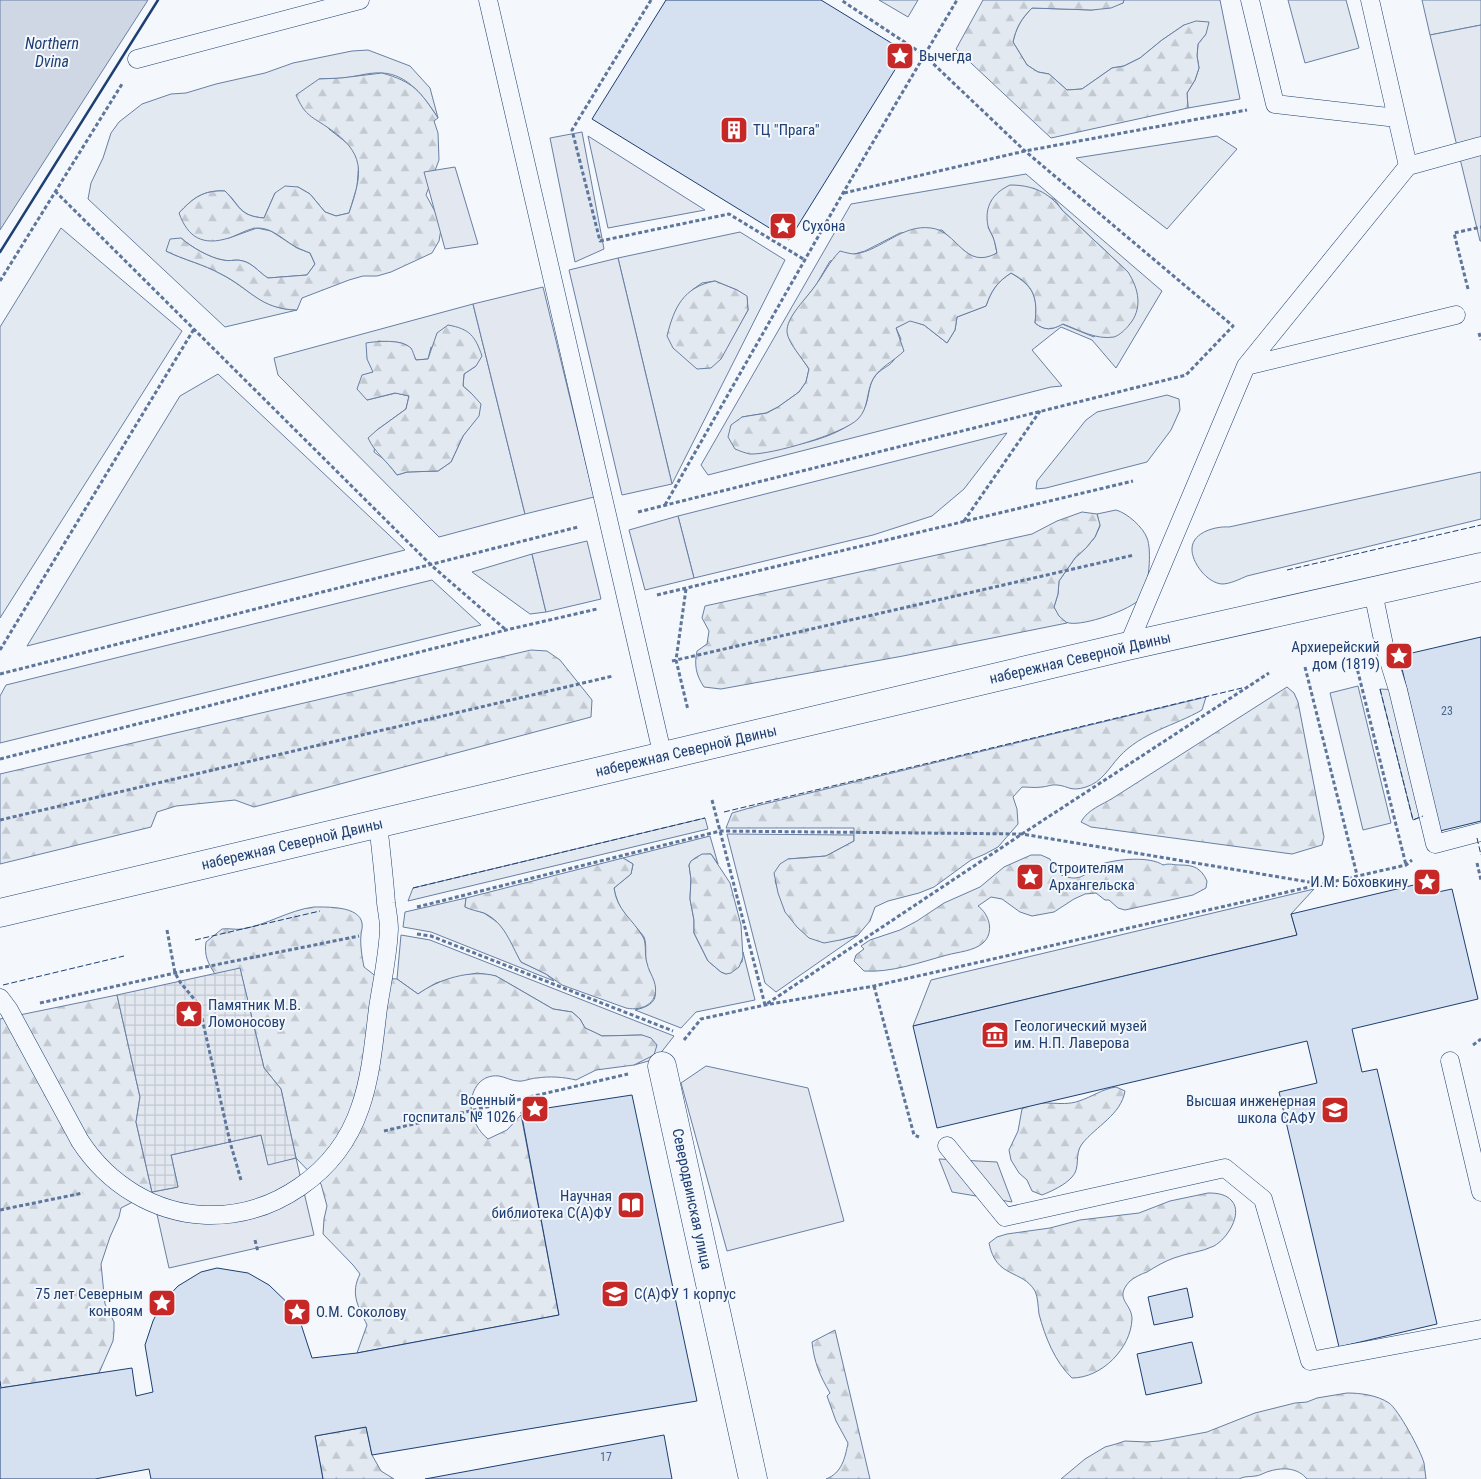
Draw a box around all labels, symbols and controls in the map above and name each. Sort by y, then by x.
water label: Northern Dvina [25,34,79,71]
place icon: Вычегда [885,41,915,71]
place label: Вычегда [919,47,972,65]
building icon: ТЦ "Прага" [719,115,749,145]
place label: ТЦ "Прага" [753,121,820,139]
place icon: Сухона [768,211,798,241]
place label: Сухона [802,217,846,235]
street label: набережная Северной Двины [988,628,1172,688]
place label: Архиерейский дом (1819) [1291,638,1380,673]
place icon: Архиерейский дом (1819) [1384,641,1414,671]
house number: 23 [1441,704,1453,718]
street label: набережная Северной Двины [594,721,778,781]
street label: набережная Северной Двины [200,814,384,874]
place label: Строителям Архангельска [1049,859,1135,894]
place icon: Строителям Архангельска [1015,862,1045,892]
place icon: И.М. Боховкину [1412,867,1442,897]
place label: И.М. Боховкину [1310,873,1408,891]
place label: Памятник М.В. Ломоносову [208,996,301,1031]
place icon: Памятник М.В. Ломоносову [174,999,204,1029]
place label: Геологический музей им. Н.П. Лаверова [1014,1017,1147,1052]
museum icon: Геологический музей им. Н.П. Лаверова [980,1020,1010,1050]
place label: Военный госпиталь № 1026 [403,1091,516,1126]
place label: Высшая инженерная школа САФУ [1186,1092,1316,1127]
place icon: Военный госпиталь № 1026 [520,1094,550,1124]
school or university icon: Высшая инженерная школа САФУ [1320,1095,1350,1125]
street label: Северодвинская улица [668,1127,716,1271]
place label: Научная библиотека С(А)ФУ [492,1187,612,1222]
library icon: Научная библиотека С(А)ФУ [616,1190,646,1220]
school or university icon: С(А)ФУ 1 корпус [600,1279,630,1309]
place label: 75 лет Северным конвоям [35,1285,143,1320]
place label: С(А)ФУ 1 корпус [634,1285,736,1303]
place icon: 75 лет Северным конвоям [147,1288,177,1318]
place icon: О.М. Соколову [282,1297,312,1327]
place label: О.М. Соколову [316,1303,406,1321]
house number: 17 [600,1450,612,1464]

